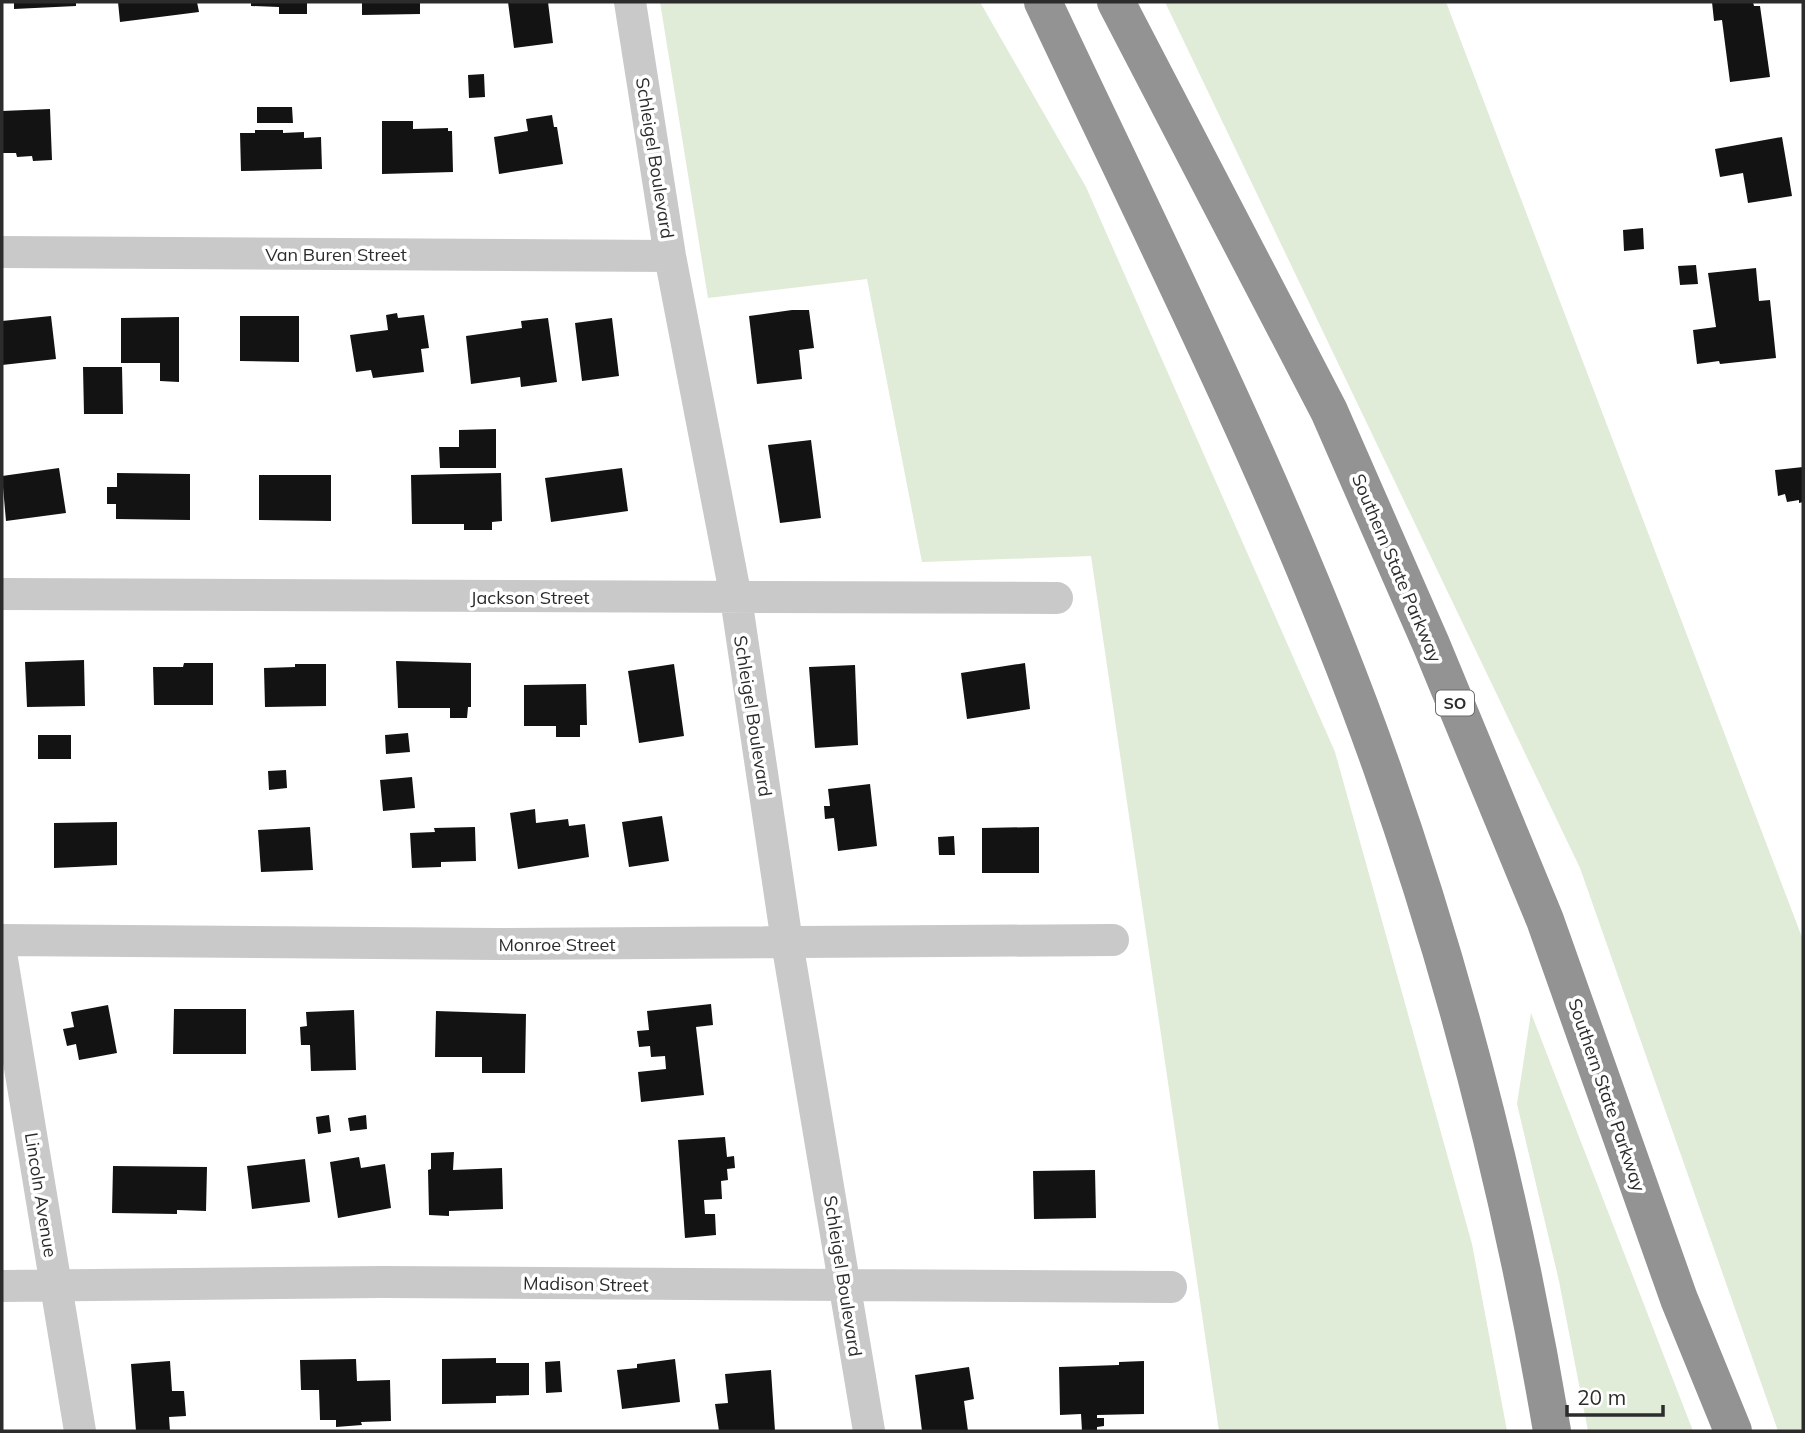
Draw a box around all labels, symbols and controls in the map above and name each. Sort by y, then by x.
street label: Schleigel Boulevard [631,76,679,240]
street label: Van Buren Street [265,243,407,266]
street label: Southern State Parkway [1347,470,1447,666]
street label: Jackson Street [471,586,589,609]
street label: Schleigel Boulevard [729,634,777,798]
road number: SO [1436,690,1474,716]
street label: Monroe Street [498,933,616,956]
street label: Southern State Parkway [1563,995,1651,1195]
street label: Lincoln Avenue [20,1131,62,1259]
street label: Schleigel Boulevard [819,1194,867,1358]
street label: Madison Street [523,1271,649,1297]
scale bar [1567,1374,1663,1418]
text: 20 m [1577,1384,1626,1410]

